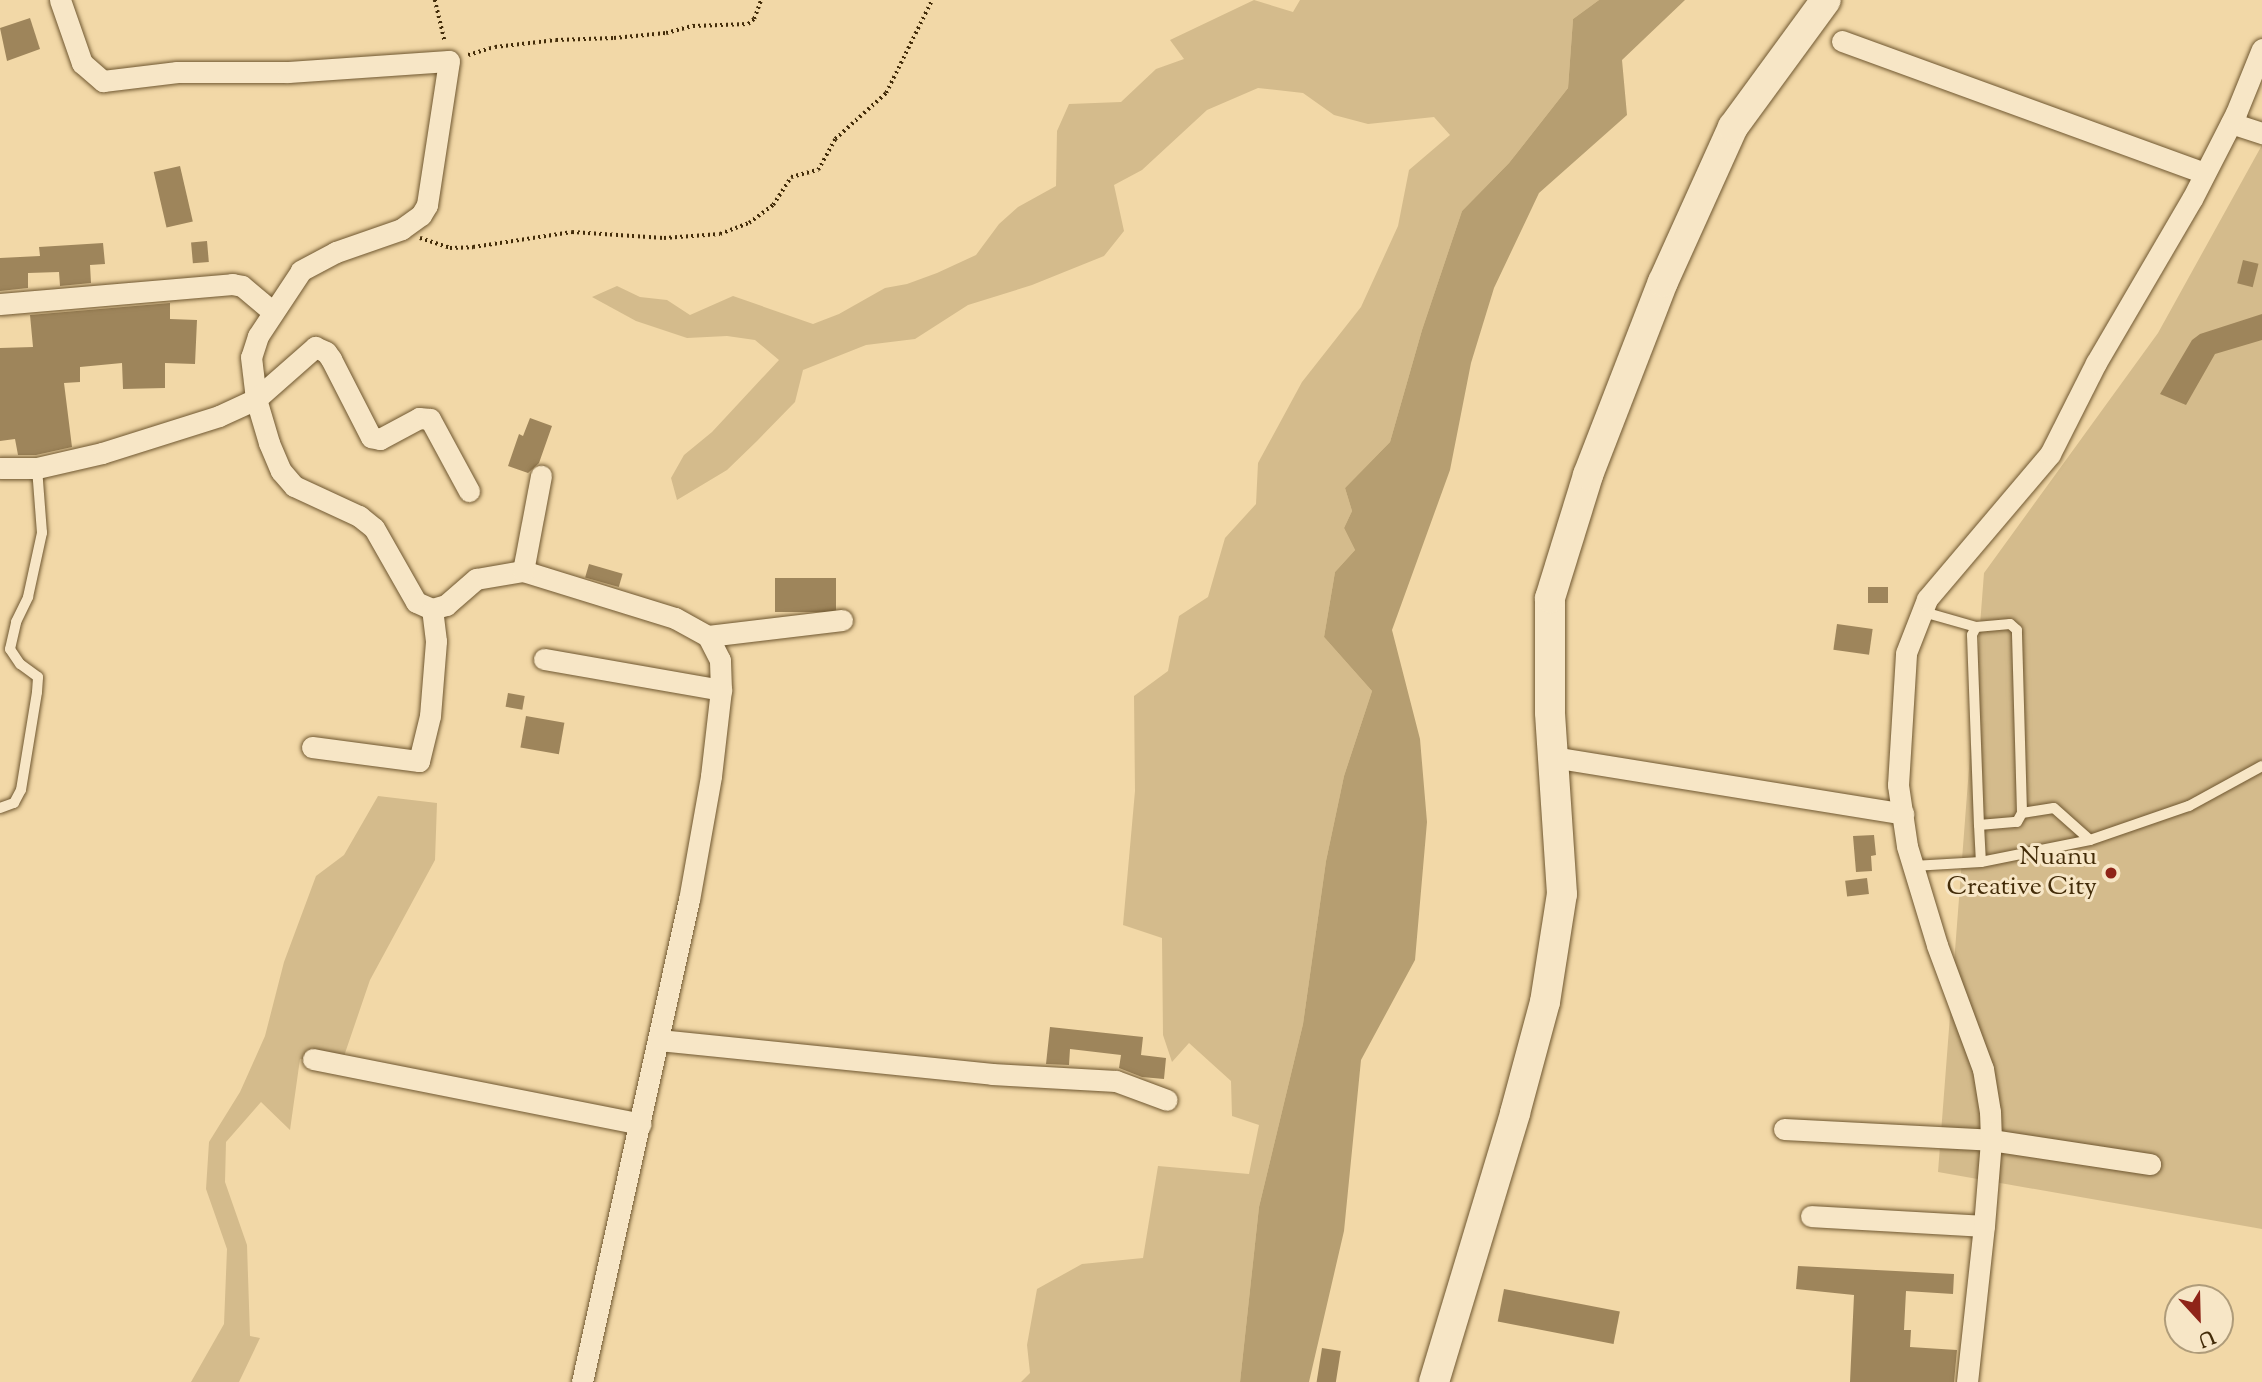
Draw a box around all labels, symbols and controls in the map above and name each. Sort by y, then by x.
place label: Nuanu Creative City [1946,842,2097,903]
marker: Nuanu Creative City [2103,865,2119,881]
north arrow [2164,1284,2234,1354]
text: U [2194,1322,2219,1353]

